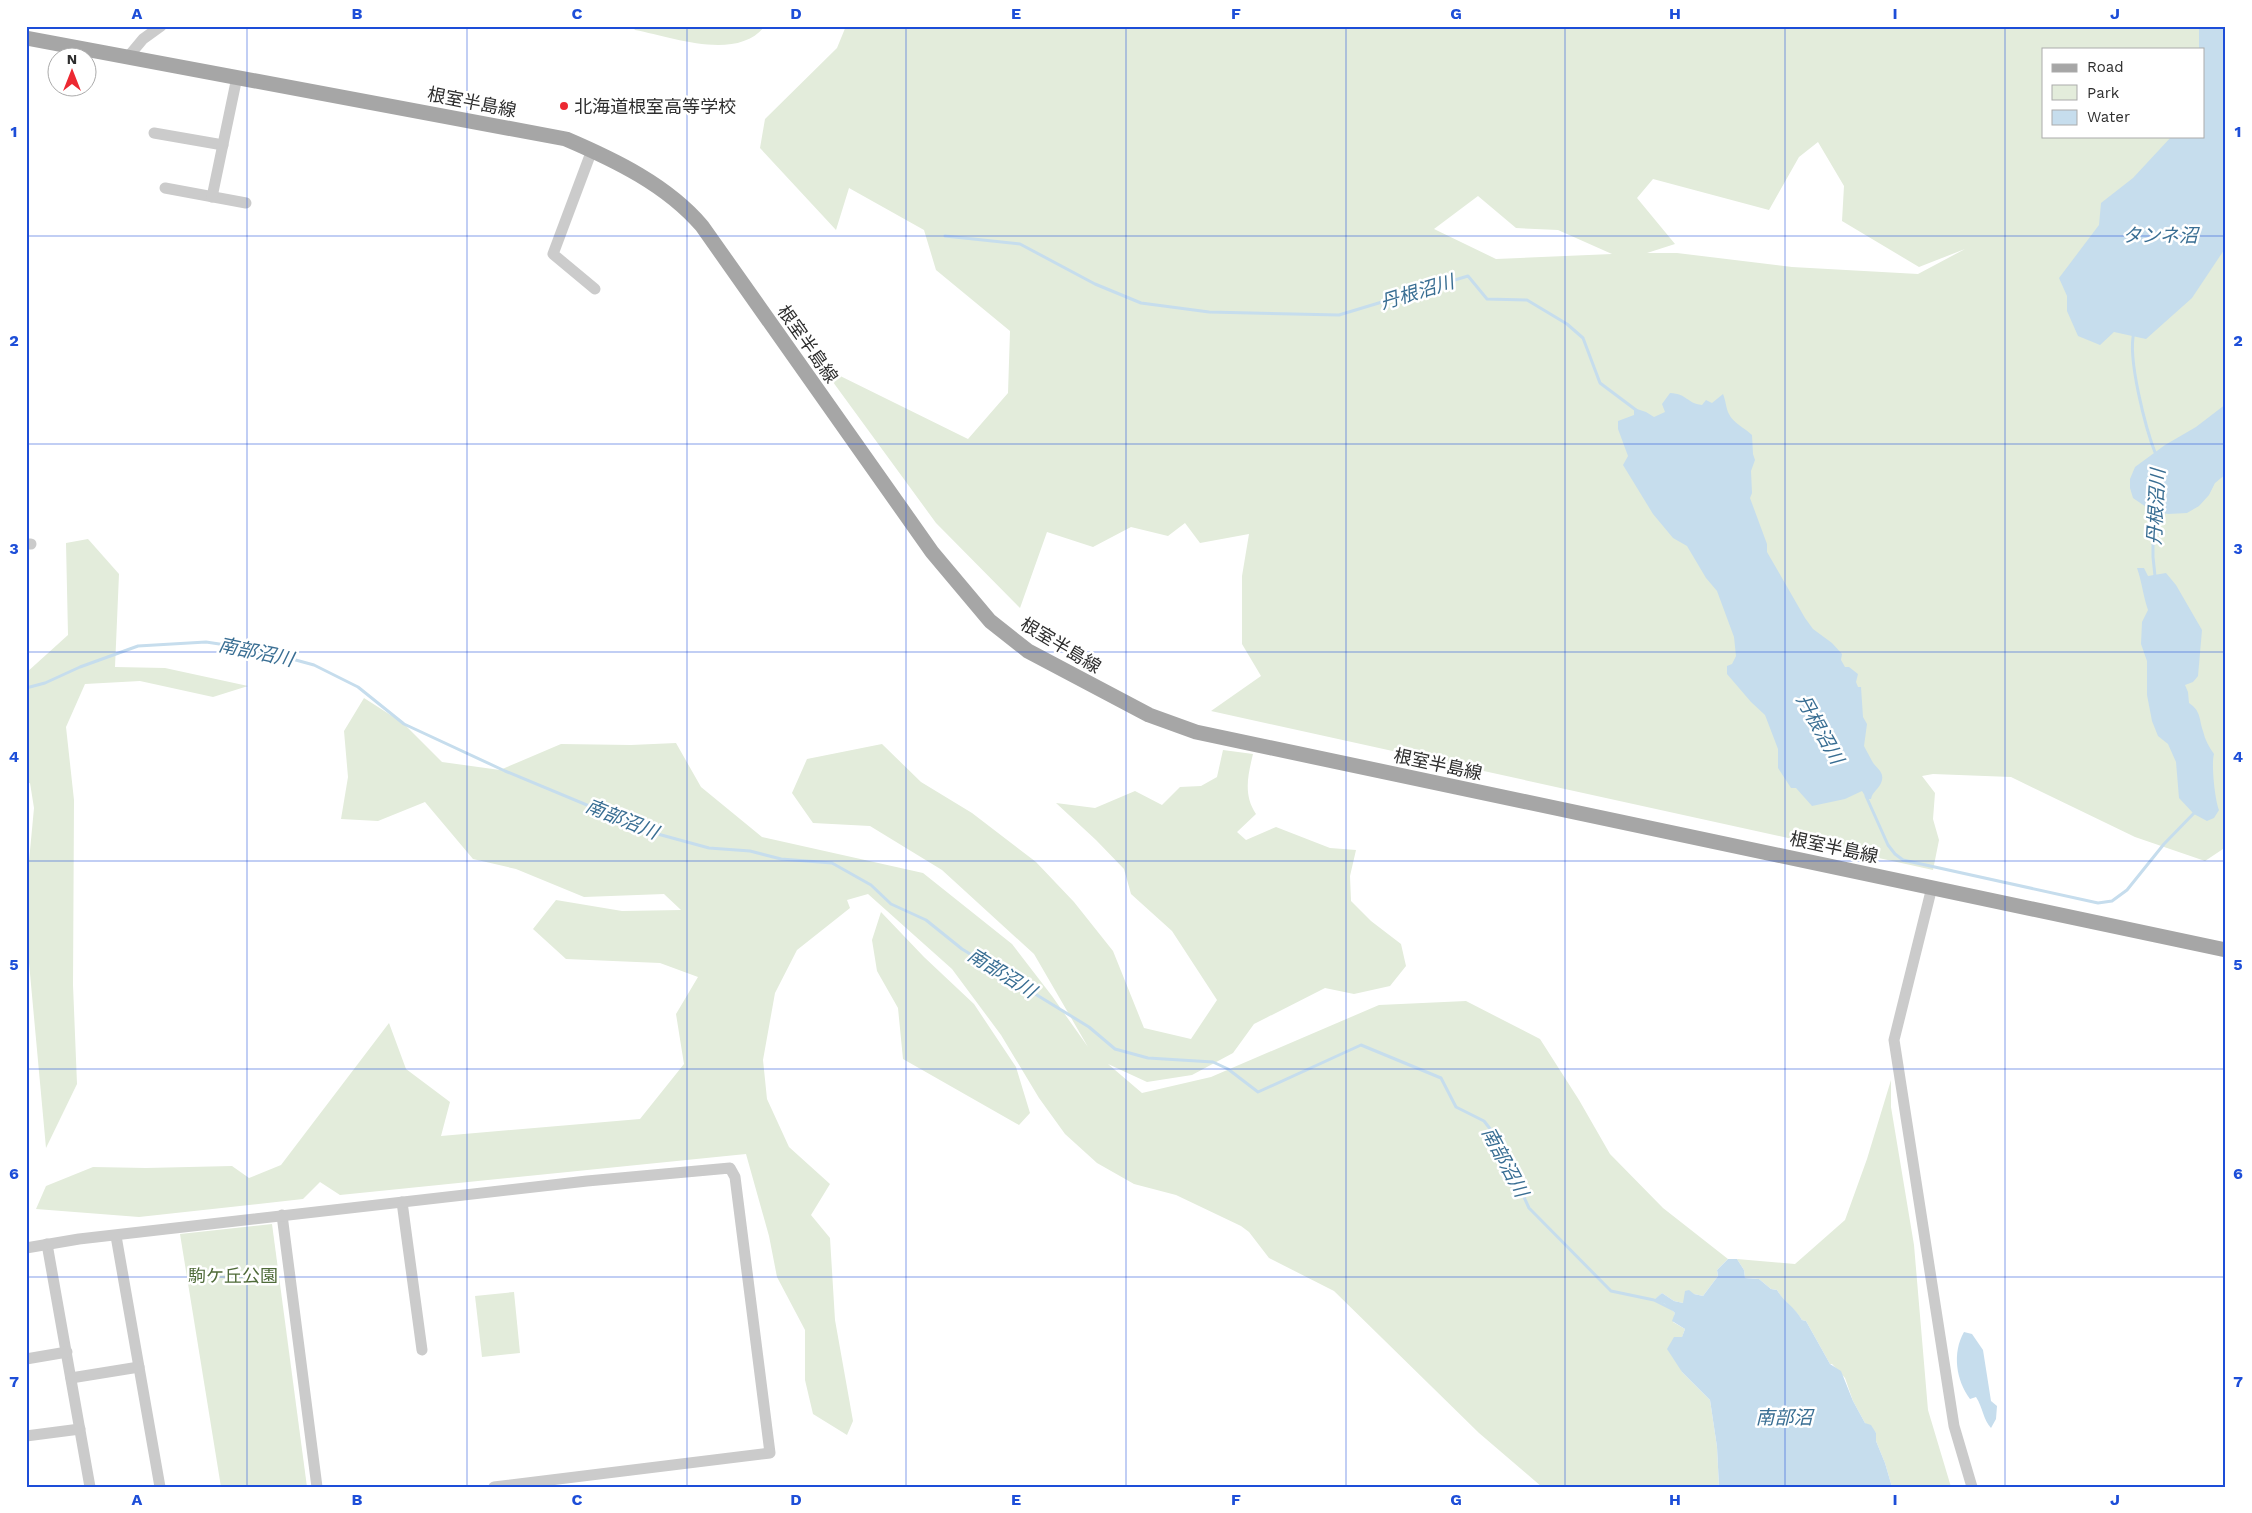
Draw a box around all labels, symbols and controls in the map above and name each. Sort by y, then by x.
text: A [132,4,143,23]
text: B [352,4,363,23]
text: C [572,4,583,23]
text: D [790,4,802,23]
text: E [1011,4,1021,23]
text: F [1231,4,1241,23]
text: G [1450,4,1462,23]
text: H [1669,4,1681,23]
text: I [1892,4,1898,23]
text: J [2110,4,2120,23]
north arrow [48,48,98,98]
legend [2042,48,2204,138]
text: N [67,51,77,67]
text: Road [2087,58,2124,76]
street label: 根室半島線 [426,83,518,121]
text: Park [2087,84,2120,102]
place label: 北海道根室高等学校 [574,96,736,117]
marker: 北海道根室高等学校 [558,100,570,112]
text: Water [2087,108,2130,126]
text: 1 [11,122,17,141]
text: 1 [2235,122,2241,141]
water label: タンネ沼 [2122,224,2201,247]
water label: 丹根沼川 [1377,269,1459,314]
street label: 根室半島線 [774,301,842,387]
text: 2 [9,331,19,350]
text: 2 [2233,331,2243,350]
water label: 丹根沼川 [2143,466,2170,546]
text: 3 [9,539,19,558]
text: 3 [2233,539,2243,558]
street label: 根室半島線 [1017,613,1105,677]
water label: 南部沼川 [216,633,298,672]
water label: 丹根沼川 [1792,690,1849,770]
street label: 根室半島線 [1392,744,1484,784]
text: 4 [9,747,19,766]
text: 4 [2233,747,2243,766]
water label: 南部沼川 [582,794,663,845]
street label: 根室半島線 [1788,827,1880,867]
water label: 南部沼川 [964,943,1042,1004]
text: 5 [9,955,19,974]
text: 5 [2233,955,2243,974]
water label: 南部沼川 [1477,1123,1534,1203]
text: 6 [9,1164,19,1183]
text: 6 [2233,1164,2243,1183]
park label: 駒ケ丘公園 [188,1265,278,1286]
text: 7 [9,1372,19,1391]
text: 7 [2233,1372,2243,1391]
water label: 南部沼 [1755,1406,1815,1429]
text: A [132,1490,143,1509]
text: B [352,1490,363,1509]
text: C [572,1490,583,1509]
text: D [790,1490,802,1509]
text: E [1011,1490,1021,1509]
text: F [1231,1490,1241,1509]
text: G [1450,1490,1462,1509]
text: H [1669,1490,1681,1509]
text: I [1892,1490,1898,1509]
text: J [2110,1490,2120,1509]

